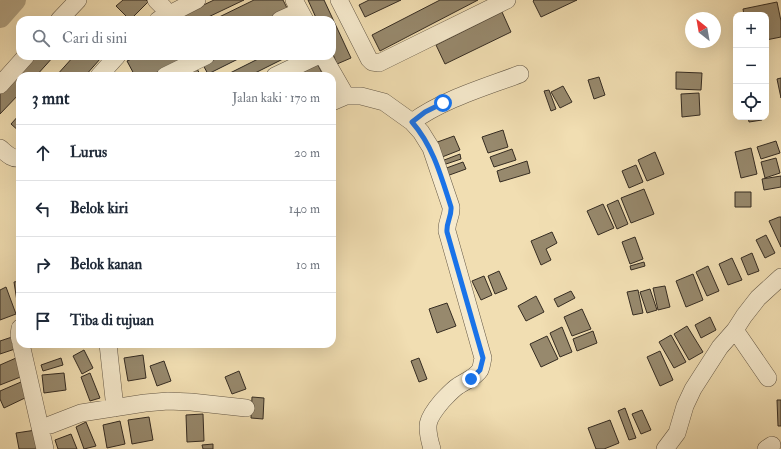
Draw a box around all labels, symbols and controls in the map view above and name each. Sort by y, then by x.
north arrow [685,12,721,48]
map controls [733,12,769,120]
button: + [733,12,769,48]
search box [16,16,336,60]
icon: search [30,27,52,49]
text: Cari di sini [62,29,127,48]
button: − [733,48,769,84]
button: locate [733,84,769,120]
text: 3 mnt [32,88,69,109]
text: Jalan kaki · 170 m [232,90,320,106]
route start [434,94,452,112]
icon: ahead [32,142,54,164]
text: Lurus [70,143,107,162]
text: 20 m [294,145,320,161]
icon: left [32,198,54,220]
text: Belok kiri [70,199,128,218]
text: 140 m [289,201,320,217]
icon: right [32,254,54,276]
text: Belok kanan [70,255,142,274]
text: 10 m [296,257,320,273]
icon: arrive [32,310,54,332]
text: Tiba di tujuan [70,311,154,330]
route end [462,370,480,388]

